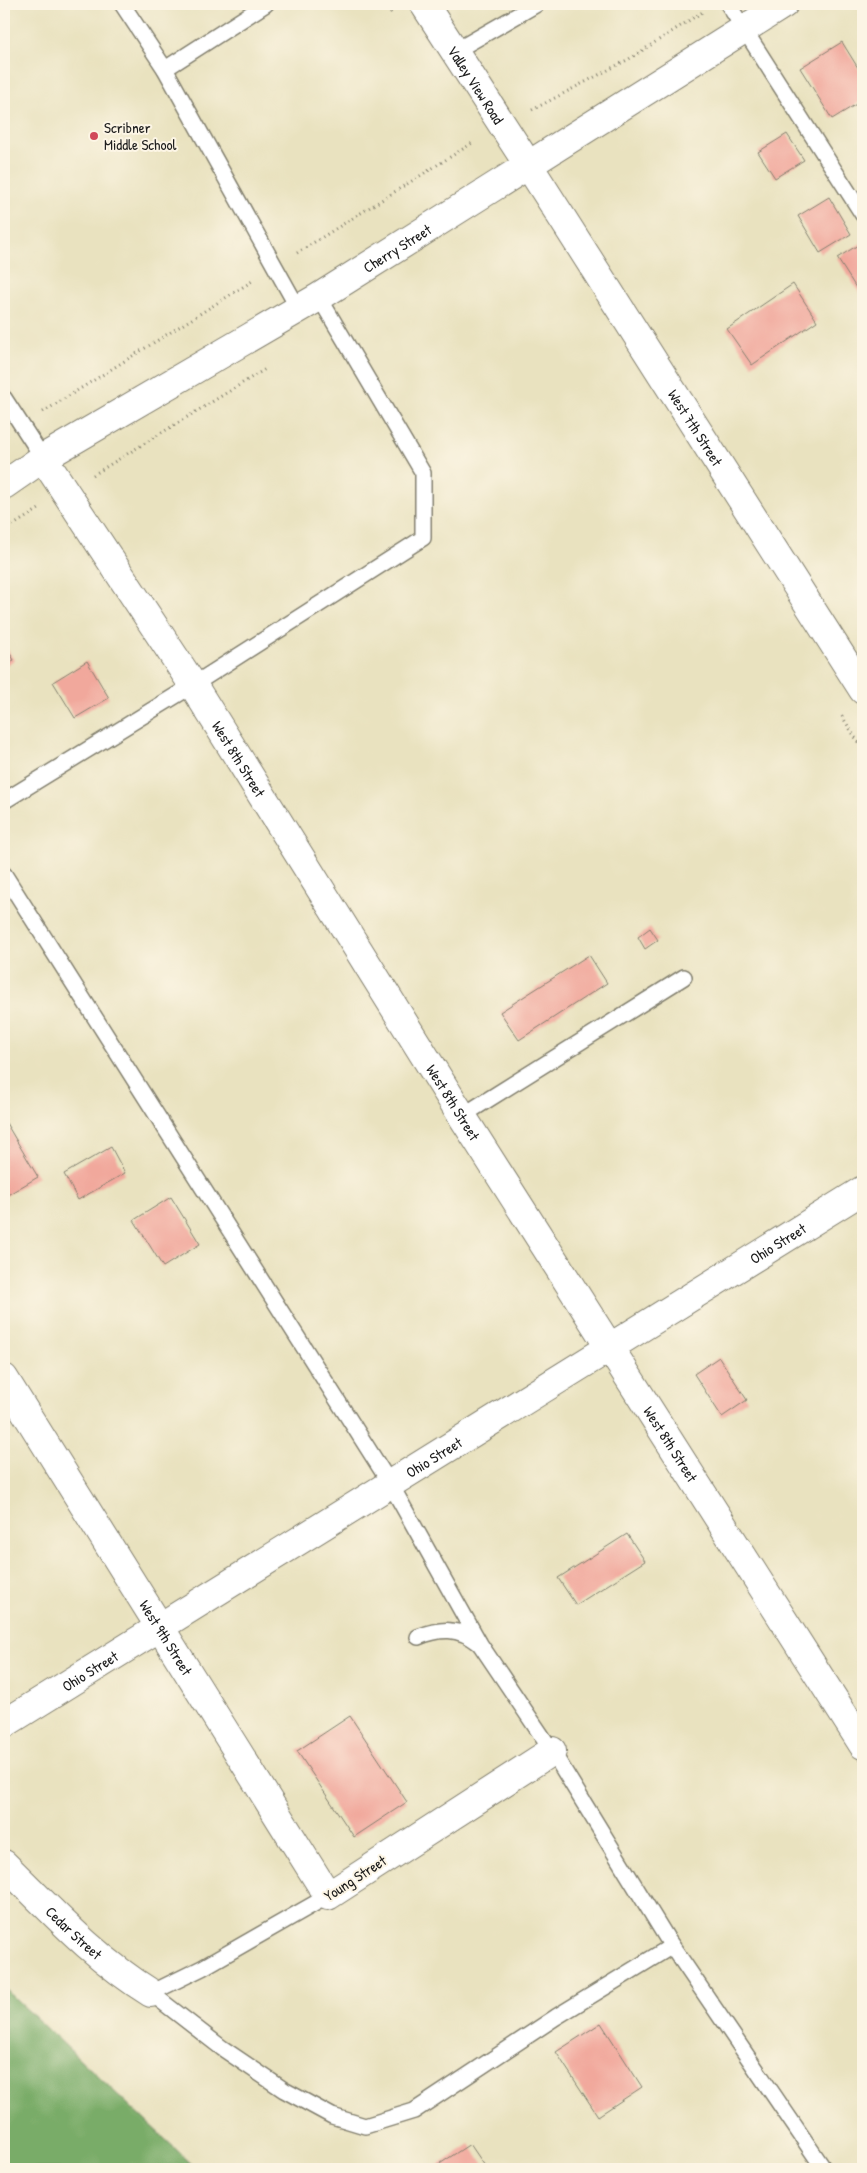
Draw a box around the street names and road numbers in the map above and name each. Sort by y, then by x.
street label: Valley View Road [443,41,509,128]
street label: Cherry Street [359,218,436,277]
street label: West 7th Street [663,385,728,470]
street label: West 8th Street [207,717,271,802]
street label: West 8th Street [422,1060,486,1145]
street label: Ohio Street [746,1217,810,1268]
street label: West 8th Street [639,1402,703,1487]
street label: Ohio Street [402,1431,467,1482]
street label: West 9th Street [135,1596,198,1680]
street label: Ohio Street [58,1645,123,1696]
street label: Young Street [320,1850,391,1906]
street label: Cedar Street [41,1901,108,1965]

